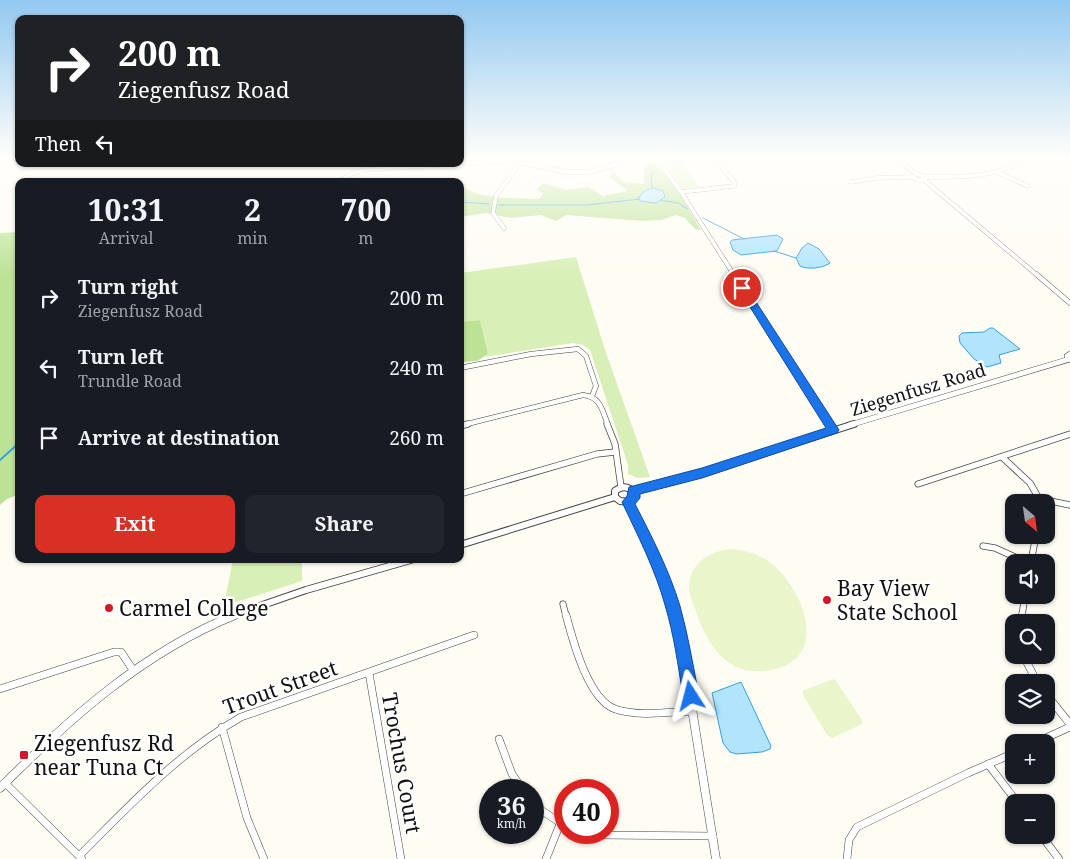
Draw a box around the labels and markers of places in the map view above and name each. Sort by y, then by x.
pin [721,267,763,309]
place label: Bay View State School [837,574,958,626]
place label: Carmel College [119,594,268,622]
marker: Bay View State School [821,594,833,606]
marker: Carmel College [103,602,115,614]
place label: Ziegenfusz Rd near Tuna Ct [34,729,174,781]
marker: Ziegenfusz Rd near Tuna Ct [18,749,30,761]

